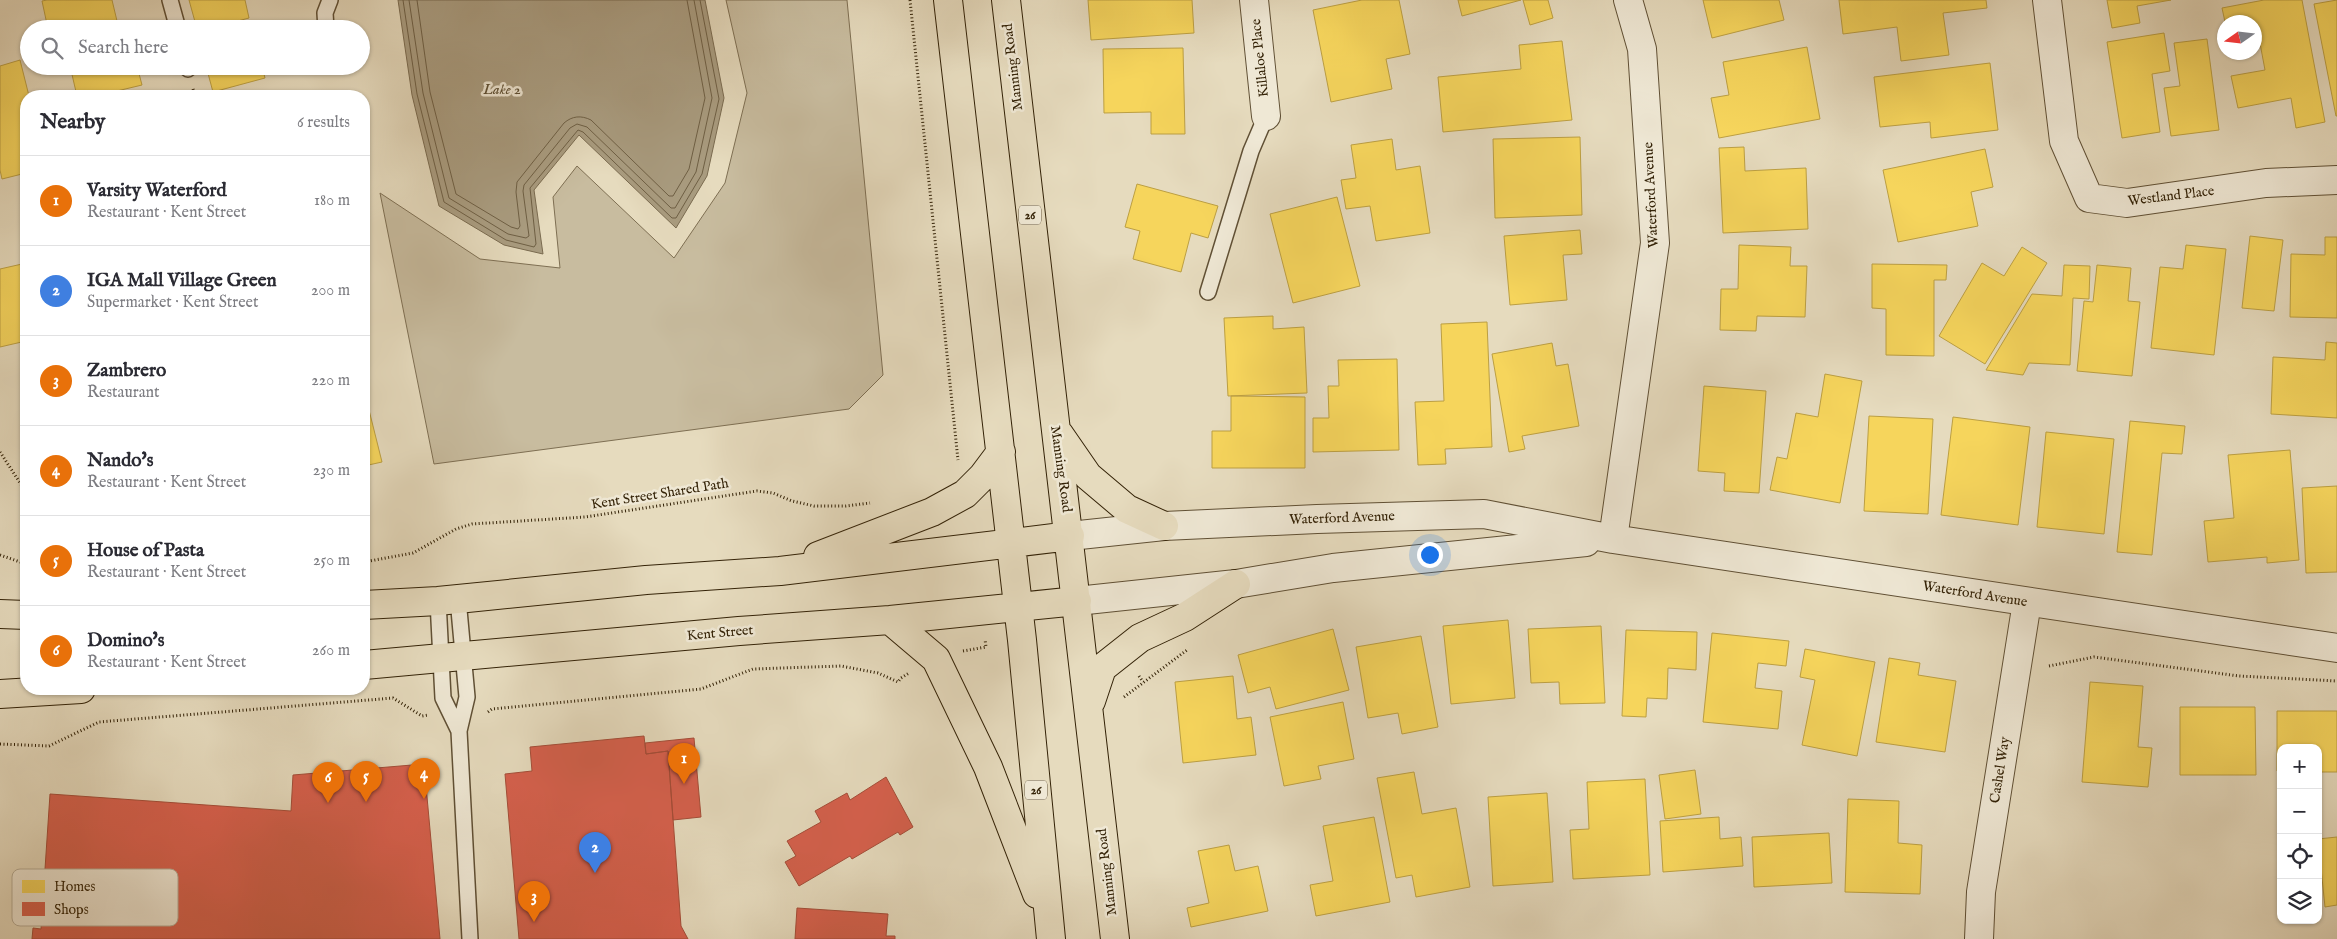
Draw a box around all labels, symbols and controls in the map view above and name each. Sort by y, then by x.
north arrow [2217,15,2262,60]
street label: Killaloe Place [1247,17,1273,98]
search box [20,20,370,75]
street label: Manning Road [999,22,1027,112]
icon: search [38,34,66,62]
text: Search here [78,36,169,60]
water label: Lake 2 [482,80,521,99]
text: Nearby [40,109,105,136]
text: 6 results [297,113,350,133]
street label: Waterford Avenue [1639,141,1663,248]
text: Varsity Waterford [87,179,227,203]
street label: Westland Place [2127,182,2216,210]
text: 1 [53,191,59,211]
text: 180 m [314,191,350,211]
text: Restaurant · Kent Street [87,203,246,223]
road number: 26 [1019,206,1041,224]
text: IGA Mall Village Green [87,269,277,293]
text: 2 [52,281,60,301]
text: 200 m [311,281,350,301]
text: Supermarket · Kent Street [87,293,258,313]
text: Zambrero [87,359,166,383]
text: 3 [53,371,59,391]
text: 220 m [311,371,350,391]
text: Restaurant [87,383,160,403]
street label: Manning Road [1046,424,1076,514]
text: Nando's [87,449,153,473]
text: 4 [52,461,60,481]
text: 230 m [313,461,350,481]
text: Restaurant · Kent Street [87,473,246,493]
street label: Kent Street Shared Path [590,474,730,514]
street label: Waterford Avenue [1289,507,1396,529]
text: House of Pasta [87,539,204,563]
your location [1417,542,1443,568]
text: 5 [53,551,59,571]
text: 250 m [313,551,350,571]
text: Restaurant · Kent Street [87,563,246,583]
street label: Waterford Avenue [1921,577,2029,611]
street label: Kent Street [686,621,754,645]
text: Domino's [87,629,164,653]
text: 6 [53,641,59,661]
text: 260 m [312,641,350,661]
text: Restaurant · Kent Street [87,653,246,673]
street label: Cashel Way [1986,735,2014,804]
pin: 1 [668,743,700,784]
map controls [2277,744,2322,924]
button: + [2277,744,2322,789]
pin: 4 [408,758,440,799]
pin: 5 [350,761,382,802]
pin: 6 [312,762,344,803]
road number: 26 [1025,780,1047,800]
button: − [2277,789,2322,834]
street label: Manning Road [1093,827,1121,917]
pin: 2 [579,832,611,873]
button: locate [2277,834,2322,879]
legend [12,869,178,926]
text: Homes [54,878,96,896]
button: layers [2277,879,2322,924]
pin: 3 [518,881,550,922]
text: Shops [54,901,89,919]

